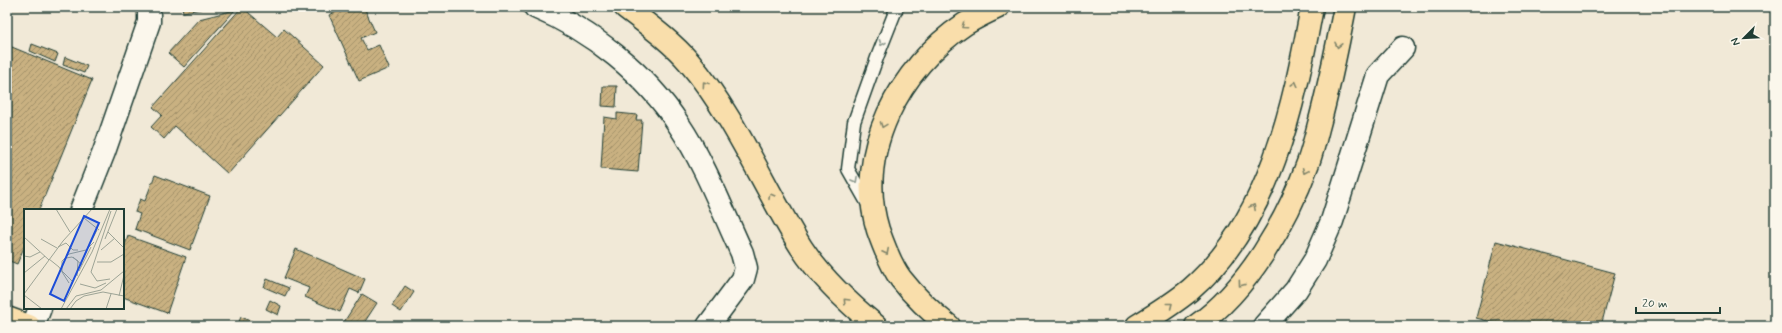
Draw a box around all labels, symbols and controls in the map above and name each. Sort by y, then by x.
north arrow [1724,18,1764,58]
one-way arrow [961,21,968,28]
text: N [1728,35,1744,48]
one-way arrow [879,40,887,47]
one-way arrow [1334,42,1342,48]
one-way arrow [702,81,710,88]
one-way arrow [1291,81,1299,88]
one-way arrow [879,122,888,129]
one-way arrow [1302,166,1310,174]
one-way arrow [850,176,857,183]
one-way arrow [769,193,776,200]
one-way arrow [1249,204,1256,211]
inset map [24,209,124,309]
one-way arrow [881,247,889,255]
one-way arrow [1239,279,1246,286]
scale bar [1636,289,1720,315]
text: 20 m [1642,296,1668,312]
one-way arrow [844,298,851,306]
one-way arrow [1166,303,1173,310]

